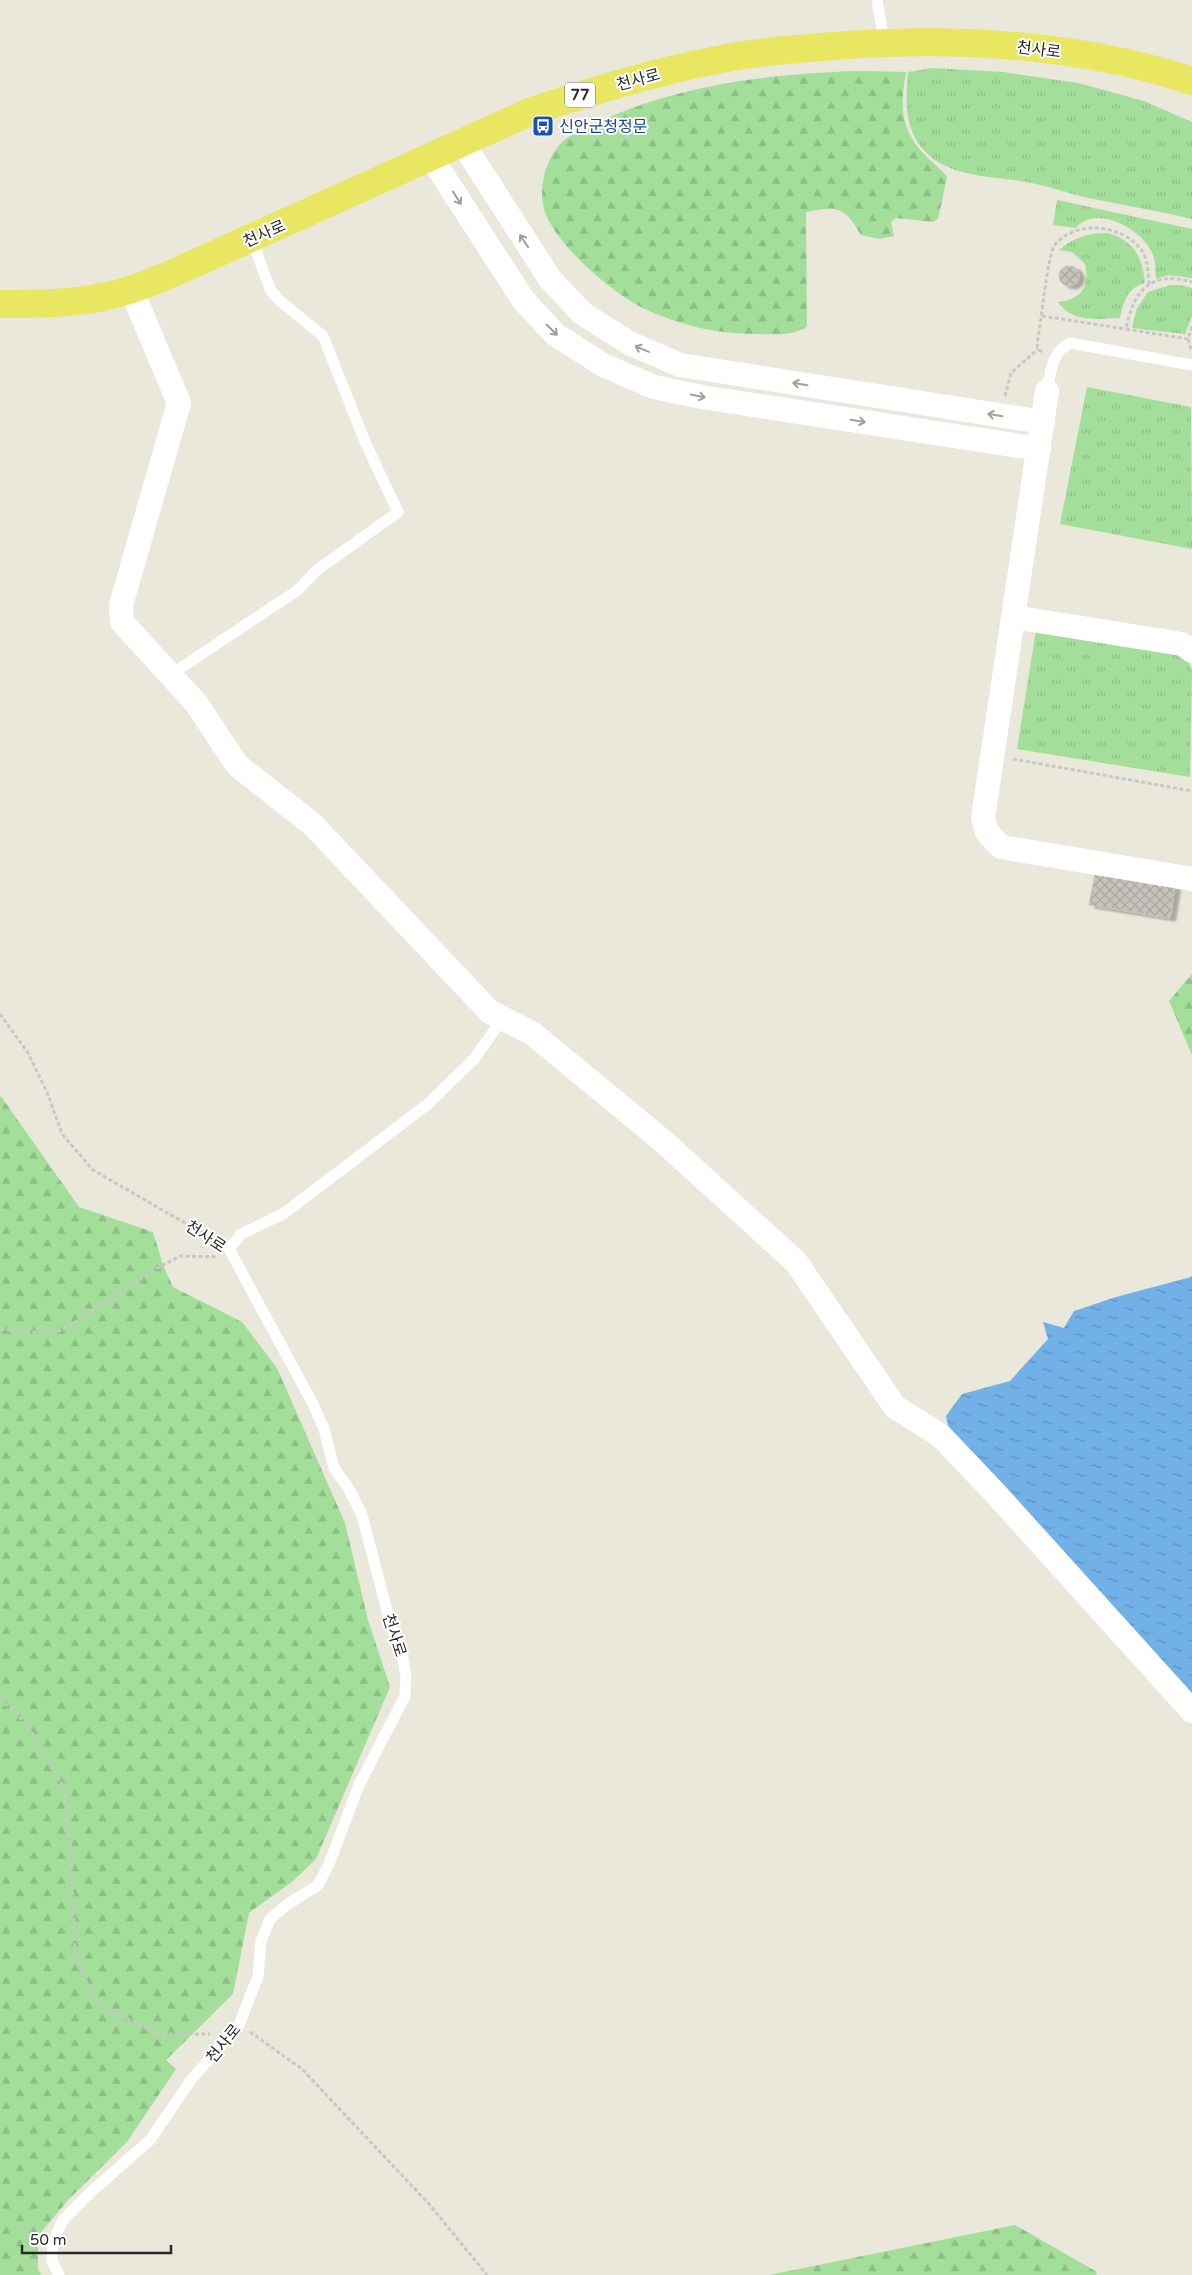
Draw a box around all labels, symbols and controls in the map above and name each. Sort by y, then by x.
street label: 천사로 [1016,37,1062,63]
street label: 천사로 [614,65,662,95]
road number: 77 [565,82,595,108]
bus stop icon: 신안군청정문 [531,114,555,138]
place label: 신안군청정문 [559,117,648,137]
one-way arrow [452,191,462,205]
street label: 천사로 [240,216,289,252]
one-way arrow [519,234,529,248]
one-way arrow [546,324,558,336]
one-way arrow [635,343,650,353]
one-way arrow [792,379,808,389]
one-way arrow [689,392,705,401]
one-way arrow [987,409,1003,419]
one-way arrow [850,417,866,427]
street label: 천사로 [181,1216,230,1257]
street label: 천사로 [378,1611,410,1660]
street label: 천사로 [202,2020,246,2067]
scale bar [22,2222,171,2254]
text: 50 m [30,2231,67,2249]

